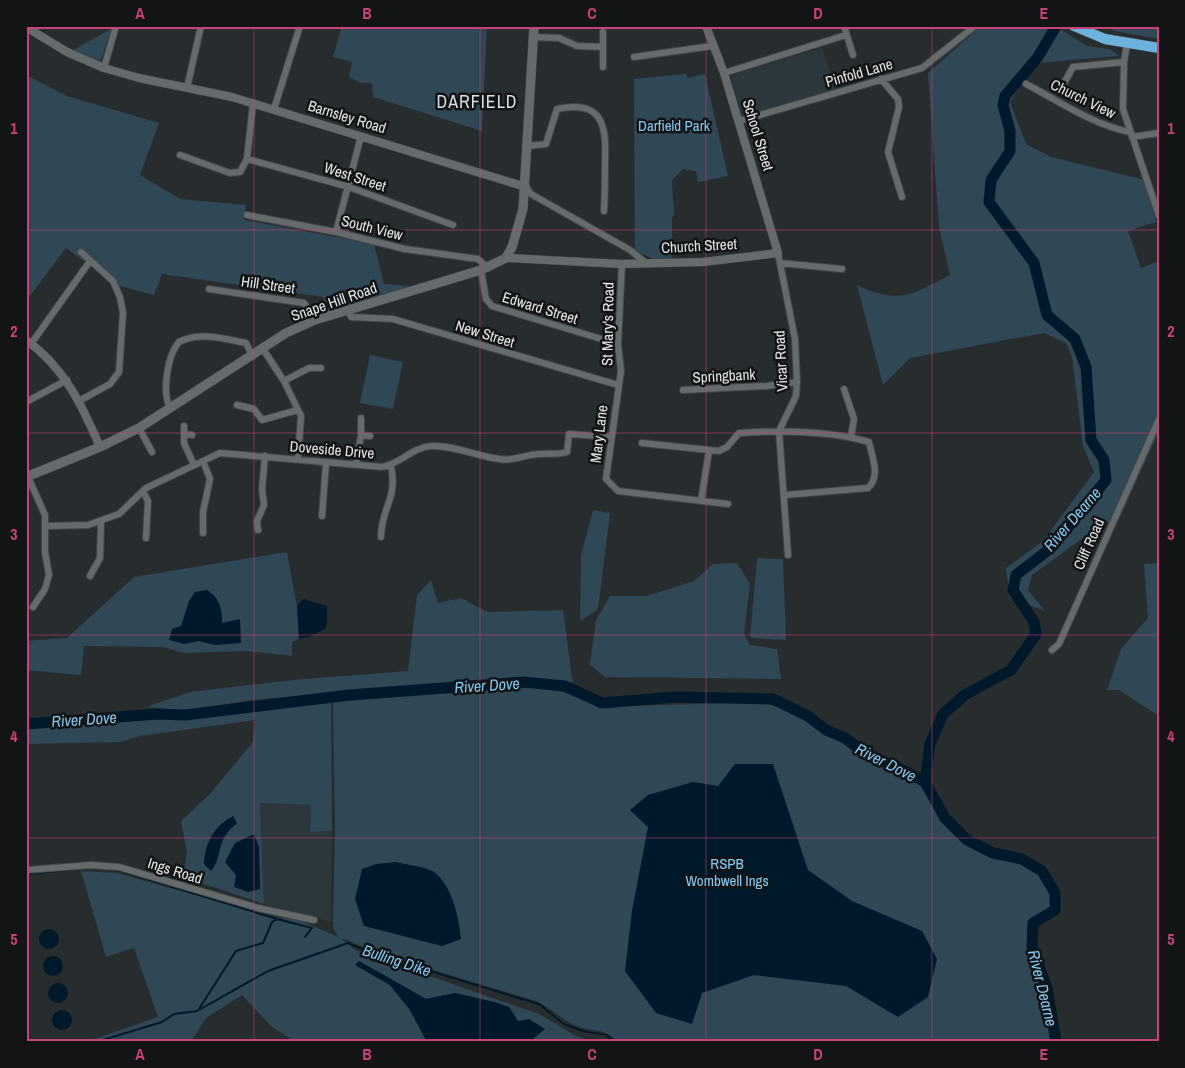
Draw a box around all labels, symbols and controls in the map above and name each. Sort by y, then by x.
text: A [135,2,145,24]
text: B [362,2,372,24]
text: C [587,2,597,24]
text: D [813,2,823,24]
text: E [1040,2,1049,24]
street label: Pinfold Lane [823,53,895,92]
street label: Church View [1047,74,1119,123]
district label: DARFIELD [437,89,518,114]
street label: Barnsley Road [306,95,389,138]
street label: School Street [738,96,779,174]
park label: Darfield Park [638,115,711,136]
text: 1 [10,117,18,139]
text: 1 [1167,117,1175,139]
street label: West Street [321,157,389,197]
street label: South View [339,210,405,245]
street label: Church Street [661,233,738,258]
street label: Hill Street [240,270,297,299]
street label: Snape Hill Road [288,277,380,326]
street label: St Mary's Road [596,282,619,366]
street label: Edward Street [500,286,581,329]
street label: New Street [453,315,518,353]
text: 2 [10,320,18,342]
text: 2 [1167,320,1175,342]
street label: Vicar Road [768,330,793,392]
street label: Springbank [692,363,757,388]
street label: Mary Lane [585,404,612,464]
street label: Doveside Drive [289,435,375,464]
water label: River Dearne [1038,482,1106,556]
street label: Cliff Road [1068,515,1109,573]
text: 3 [10,523,18,545]
text: 3 [1167,523,1175,545]
water label: River Dove [454,672,520,698]
water label: River Dove [51,706,117,732]
text: 4 [10,725,18,747]
text: 4 [1167,725,1175,747]
water label: River Dove [852,737,920,787]
street label: Ings Road [145,852,205,889]
park label: RSPB Wombwell Ings [685,853,769,891]
text: 5 [10,928,18,950]
text: 5 [1167,928,1175,950]
water label: Bulling Dike [360,939,434,981]
water label: River Dearne [1023,947,1063,1029]
text: A [135,1043,145,1065]
text: B [362,1043,372,1065]
text: C [587,1043,597,1065]
text: D [813,1043,823,1065]
text: E [1040,1043,1049,1065]

